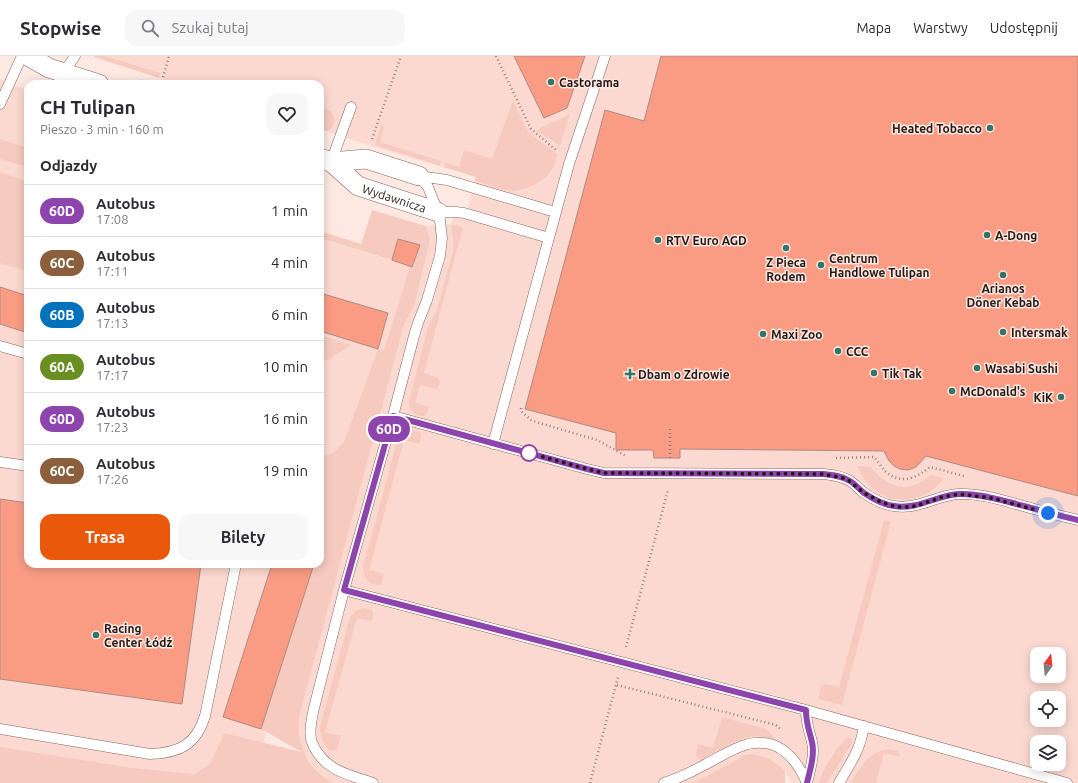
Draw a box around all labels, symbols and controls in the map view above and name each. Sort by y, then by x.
search box [125,10,405,46]
text: Stopwise [20,17,101,39]
icon: search [139,17,161,39]
text: Szukaj tutaj [171,19,249,36]
text: Mapa [856,20,891,36]
text: Warstwy [913,20,968,36]
text: Udostępnij [990,20,1058,36]
place label: Castorama [559,76,619,89]
marker: Castorama [546,77,556,87]
button: heart [266,93,308,135]
text: CH Tulipan [40,96,136,118]
text: Pieszo · 3 min · 160 m [40,122,164,136]
place label: Heated Tobacco [892,122,982,135]
marker: Heated Tobacco [985,123,995,133]
text: Odjazdy [40,157,97,174]
street label: Wydawnicza [361,181,428,214]
text: Autobus [96,195,155,212]
text: 1 min [271,202,308,219]
text: 60D [49,203,75,219]
text: 17:08 [96,212,129,226]
place label: A-Dong [995,229,1037,242]
marker: A-Dong [982,230,992,240]
place label: RTV Euro AGD [666,234,747,247]
marker: RTV Euro AGD [653,235,663,245]
marker: Z Pieca Rodem [781,243,791,253]
text: Autobus [96,247,155,264]
place label: Centrum Handlowe Tulipan [829,252,929,279]
text: 4 min [271,254,308,271]
text: 60C [50,255,74,271]
place label: Z Pieca Rodem [766,256,806,283]
marker: Centrum Handlowe Tulipan [816,260,826,270]
text: 17:11 [96,264,129,278]
marker: Arianos Döner Kebab [998,270,1008,280]
place label: Arianos Döner Kebab [966,282,1040,309]
text: Autobus [96,299,155,316]
text: 6 min [271,306,308,323]
text: 60B [49,307,75,323]
text: 17:13 [96,316,129,330]
place label: Intersmak [1011,326,1068,339]
marker: Intersmak [998,327,1008,337]
place label: Maxi Zoo [771,328,822,341]
marker: Maxi Zoo [758,329,768,339]
place label: CCC [846,345,869,358]
marker: CCC [833,346,843,356]
text: Autobus [96,351,155,368]
text: 10 min [262,358,308,375]
text: 60A [49,359,75,375]
place label: Wasabi Sushi [985,362,1058,375]
marker: Wasabi Sushi [972,363,982,373]
place label: Tik Tak [882,367,922,380]
text: 17:17 [96,368,129,382]
place label: Dbam o Zdrowie [638,368,730,381]
marker: Tik Tak [869,368,879,378]
marker: Dbam o Zdrowie [625,369,635,379]
place label: McDonald's [960,385,1026,398]
marker: McDonald's [947,386,957,396]
place label: KiK [1034,391,1053,404]
marker: KiK [1056,392,1066,402]
text: Autobus [96,403,155,420]
text: 16 min [262,410,308,427]
text: 60D [49,411,75,427]
line badge: 60D [366,416,412,442]
text: 17:23 [96,420,129,434]
text: 60D [376,421,402,437]
unlabelled marker [520,444,538,462]
text: Autobus [96,455,155,472]
text: 19 min [262,462,308,479]
text: 60C [50,463,74,479]
text: 17:26 [96,472,129,486]
your location [1038,503,1058,523]
button: Trasa [40,514,170,560]
button: Bilety [178,514,308,560]
place label: Racing Center Łódź [104,622,172,649]
marker: Racing Center Łódź [91,630,101,640]
north arrow [1030,647,1066,683]
map controls [1030,647,1066,771]
button: locate [1030,691,1066,727]
button: layers [1030,735,1066,771]

